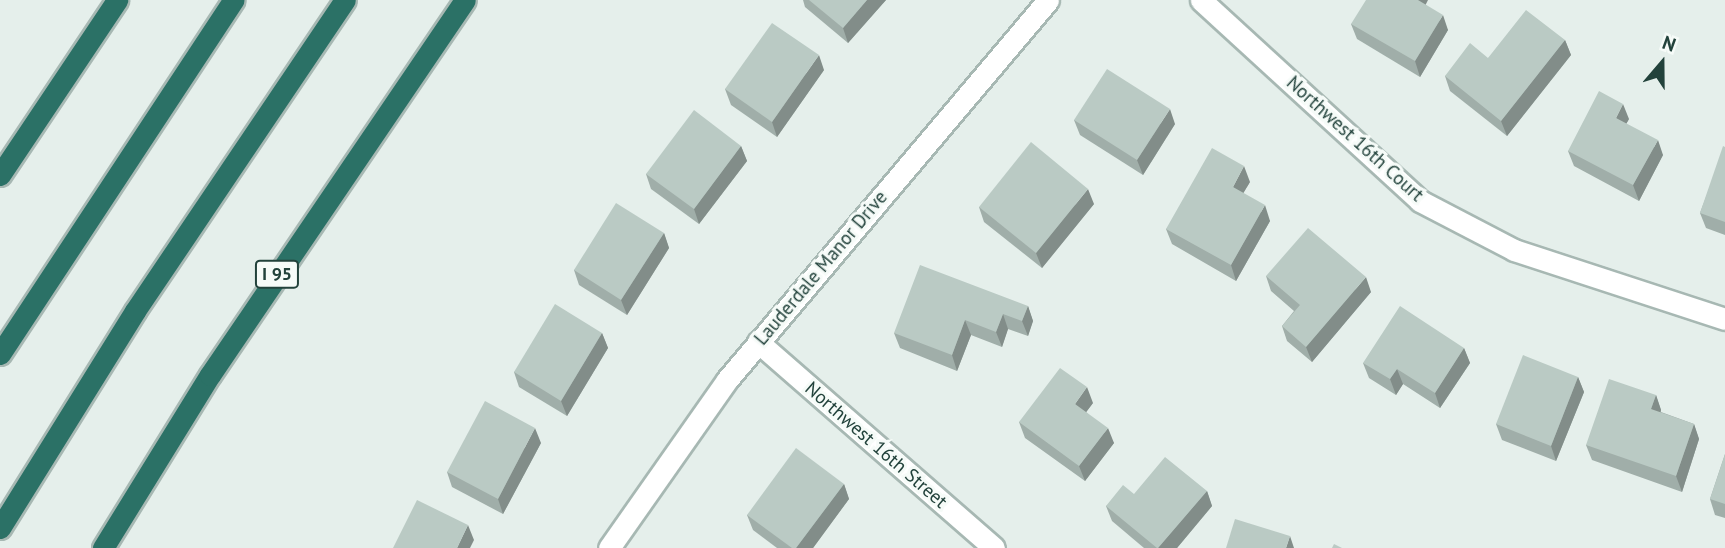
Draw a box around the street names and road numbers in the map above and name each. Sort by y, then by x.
street label: Northwest 16th Court [1282,71,1428,207]
street label: Lauderdale Manor Drive [750,186,892,350]
road number: I 95 [254,260,300,288]
street label: Northwest 16th Street [800,377,952,513]

